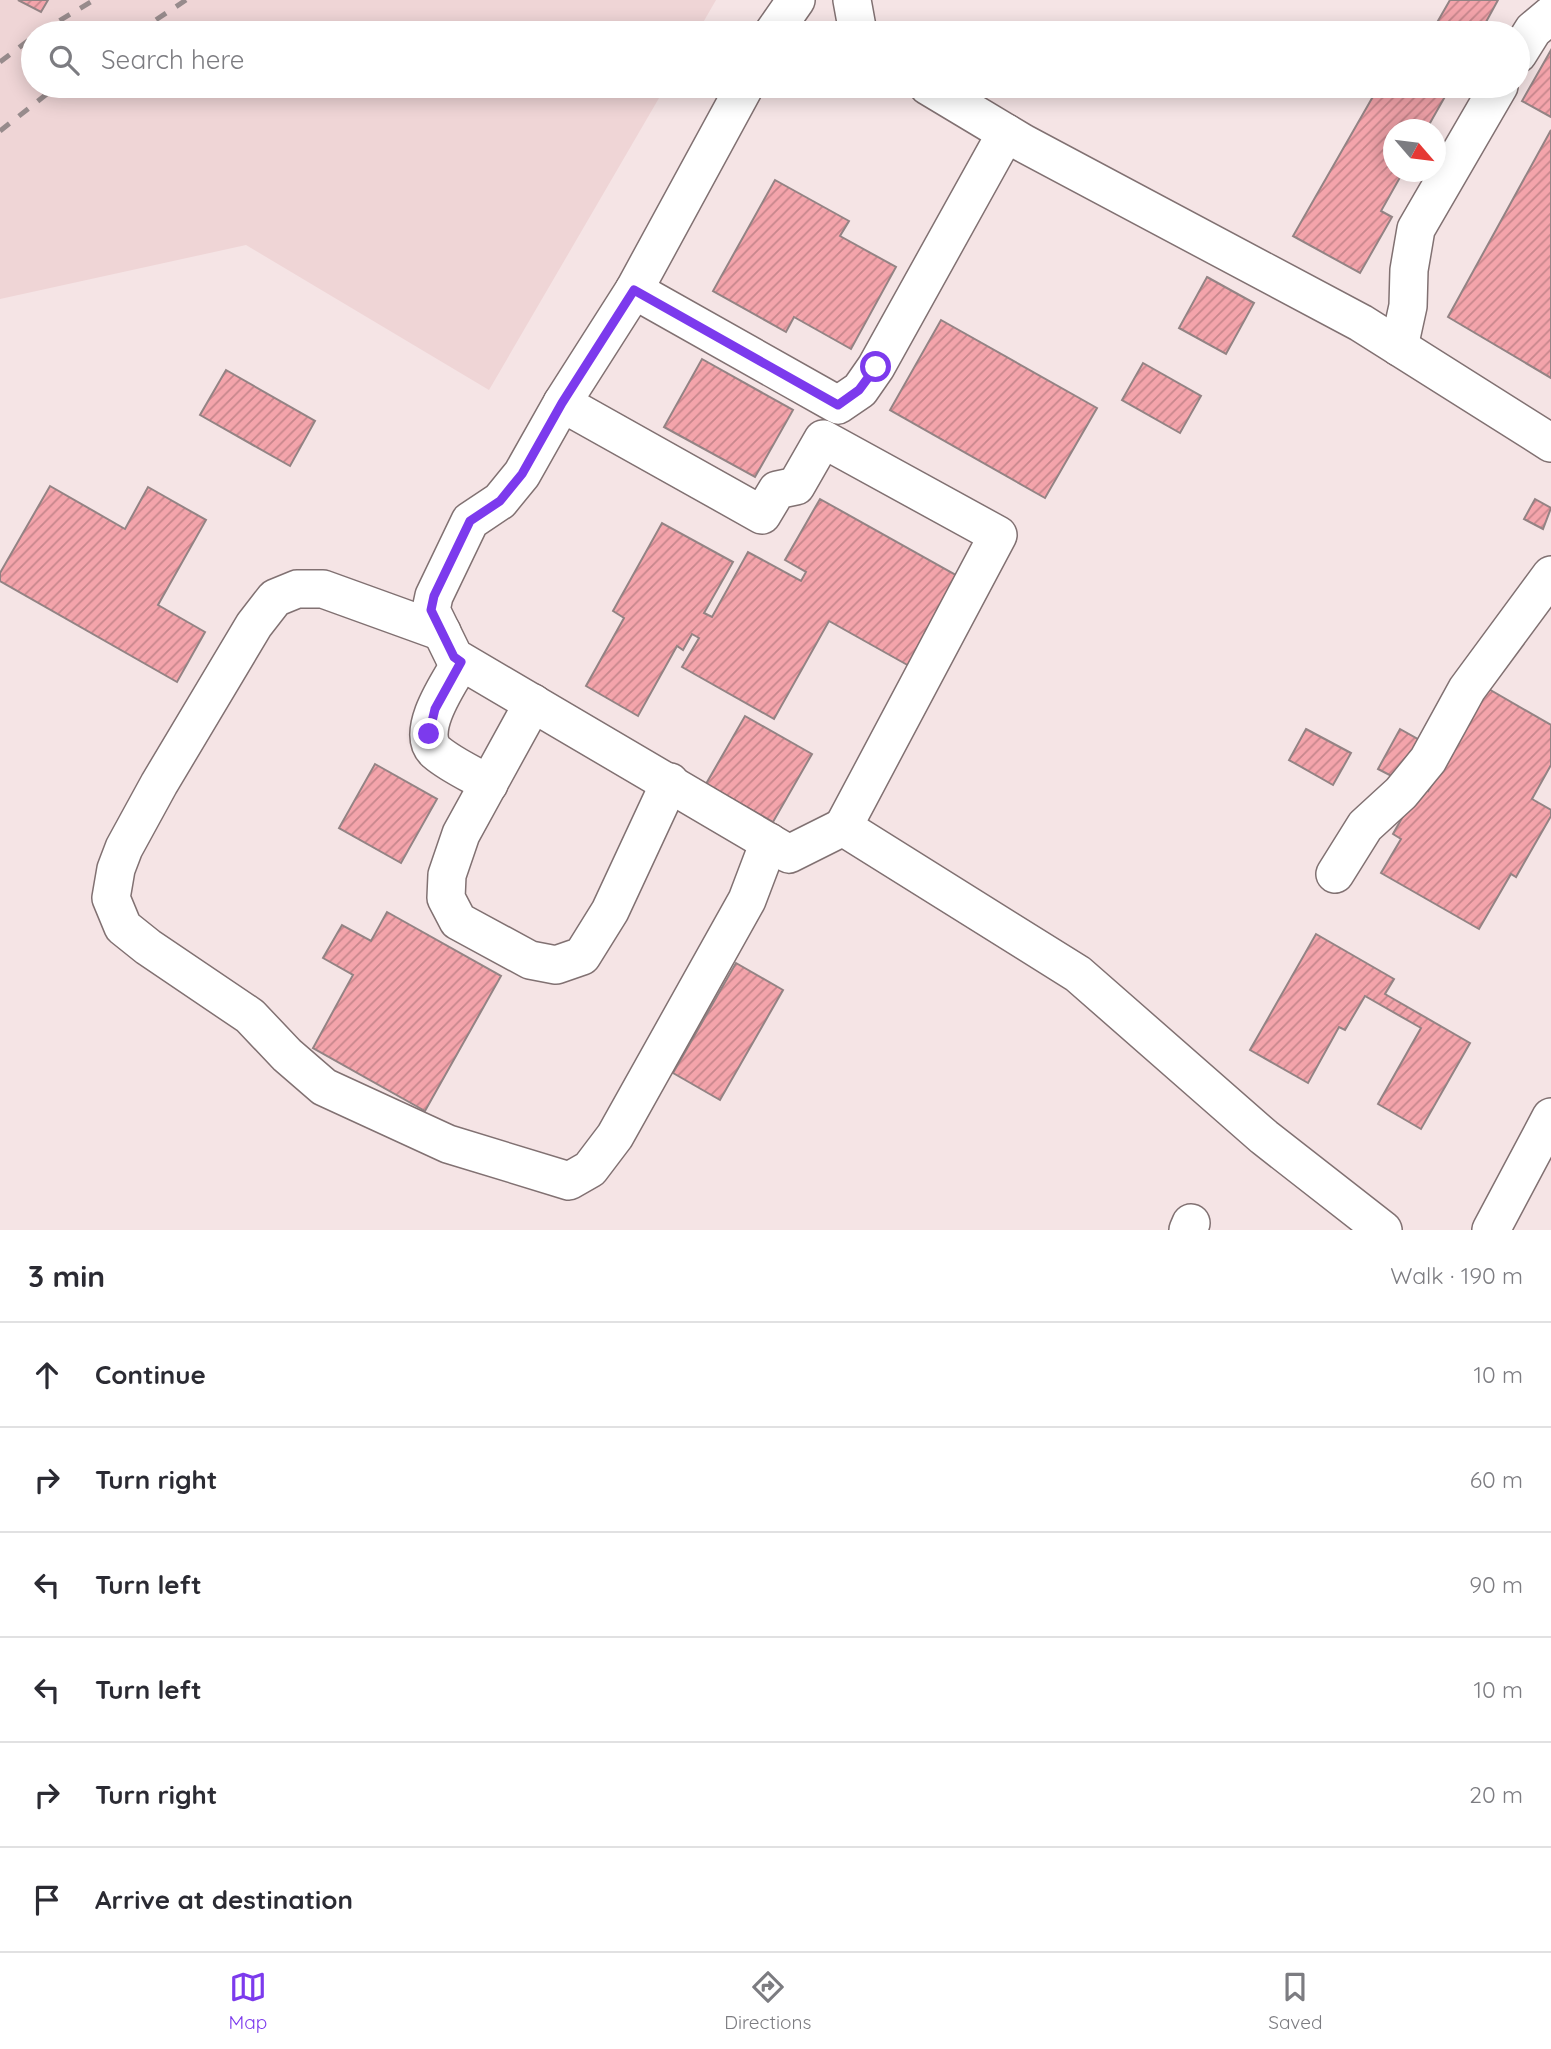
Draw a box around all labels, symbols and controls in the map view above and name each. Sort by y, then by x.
search box [21,21,1530,98]
icon: search [45,41,83,79]
text: Search here [101,43,245,76]
north arrow [1383,119,1446,182]
route start [860,351,891,382]
route end [413,718,444,749]
text: 3 min [28,1257,105,1295]
text: Walk · 190 m [1390,1261,1523,1290]
icon: ahead [28,1356,66,1394]
text: Continue [95,1358,206,1391]
text: 10 m [1474,1360,1523,1389]
icon: right [28,1461,66,1499]
text: Turn right [95,1463,217,1496]
text: 60 m [1470,1465,1523,1494]
icon: left [28,1566,66,1604]
text: Turn left [95,1568,202,1601]
text: 90 m [1469,1570,1523,1599]
icon: left [28,1671,66,1709]
text: Turn left [95,1673,202,1706]
text: 10 m [1474,1675,1523,1704]
icon: right [28,1776,66,1814]
text: Turn right [95,1778,217,1811]
text: 20 m [1469,1780,1523,1809]
icon: arrive [28,1881,66,1919]
text: Arrive at destination [95,1883,353,1916]
tab: Map [229,1968,267,2034]
tab: Directions [724,1968,811,2034]
tab: Saved [1268,1968,1323,2034]

